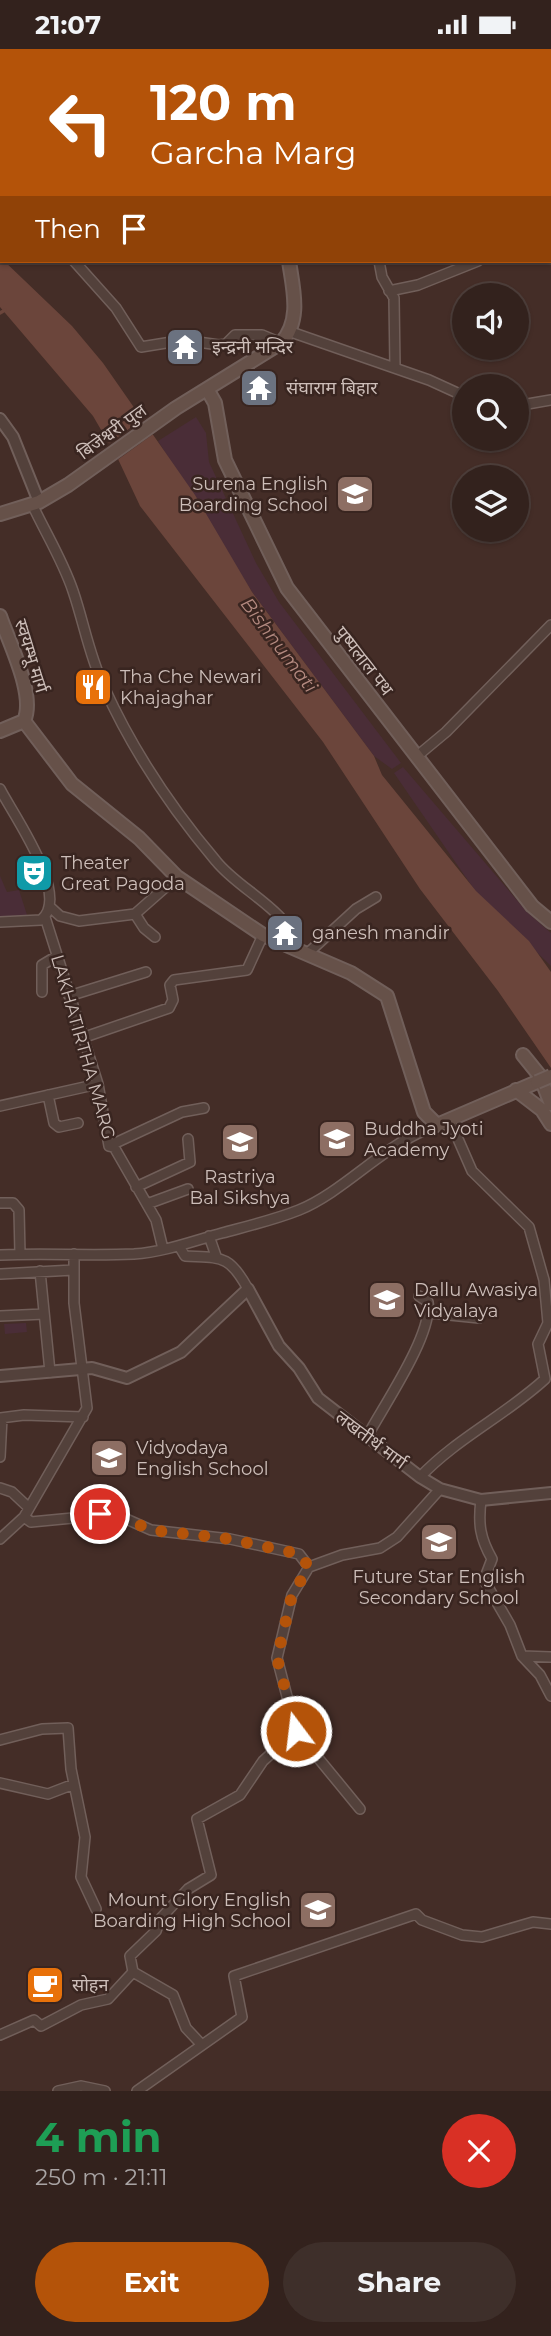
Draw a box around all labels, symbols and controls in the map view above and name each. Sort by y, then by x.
text: 21:07 [35,9,101,41]
text: 120 m [150,73,297,132]
icon: left [35,77,126,168]
text: Garcha Marg [150,133,357,172]
icon: arrive [115,210,153,248]
text: Then [35,213,101,245]
map controls [452,283,529,542]
button: sound [452,283,529,360]
temple icon: इन्द्रनी मन्दिर [164,326,206,368]
place label: इन्द्रनी मन्दिर [212,336,294,358]
temple icon: संघाराम बिहार [238,367,280,409]
button: search [452,374,529,451]
place label: संघाराम बिहार [286,377,378,399]
street label: बिजेश्वरी पुल [73,399,152,465]
button: layers [452,465,529,542]
place label: Surena English Boarding School [179,473,328,516]
school or university icon: Surena English Boarding School [334,473,376,515]
water label: Bishnumati [236,593,323,698]
street label: स्वयम्भू मार्ग [8,617,53,697]
street label: पुष्पलाल पथ [329,622,398,701]
restaurant icon: Tha Che Newari Khajaghar [72,666,114,708]
place label: Tha Che Newari Khajaghar [120,666,262,709]
theatre icon: Theater Great Pagoda [13,852,55,894]
place label: Theater Great Pagoda [61,852,185,895]
temple icon: ganesh mandir [264,912,306,954]
place label: ganesh mandir [312,922,450,944]
street label: LAKHATIRTHA MARG [46,952,120,1142]
school or university icon: Buddha Jyoti Academy [316,1118,358,1160]
place label: Buddha Jyoti Academy [364,1118,484,1161]
school or university icon: Rastriya Bal Sikshya [219,1121,261,1163]
place label: Rastriya Bal Sikshya [190,1166,290,1209]
school or university icon: Dallu Awasiya Vidyalaya [366,1279,408,1321]
place label: Dallu Awasiya Vidyalaya [414,1279,538,1322]
street label: लखतीर्थ मार्ग [331,1406,412,1475]
school or university icon: Vidyodaya English School [88,1437,130,1479]
place label: Vidyodaya English School [136,1437,269,1480]
pin [70,1484,130,1544]
icon: arrive [81,1495,119,1533]
school or university icon: Future Star English Secondary School [418,1521,460,1563]
place label: Future Star English Secondary School [353,1566,525,1609]
position arrow [259,1694,333,1768]
place label: Mount Glory English Boarding High School [93,1889,291,1932]
school or university icon: Mount Glory English Boarding High School [297,1889,339,1931]
cafe icon: सोहन [24,1964,66,2006]
place label: सोहन [72,1974,109,1996]
text: 4 min [35,2111,162,2163]
button: close [442,2114,516,2188]
text: 250 m · 21:11 [35,2163,167,2191]
button: Exit [35,2242,269,2322]
button: Share [283,2242,516,2322]

